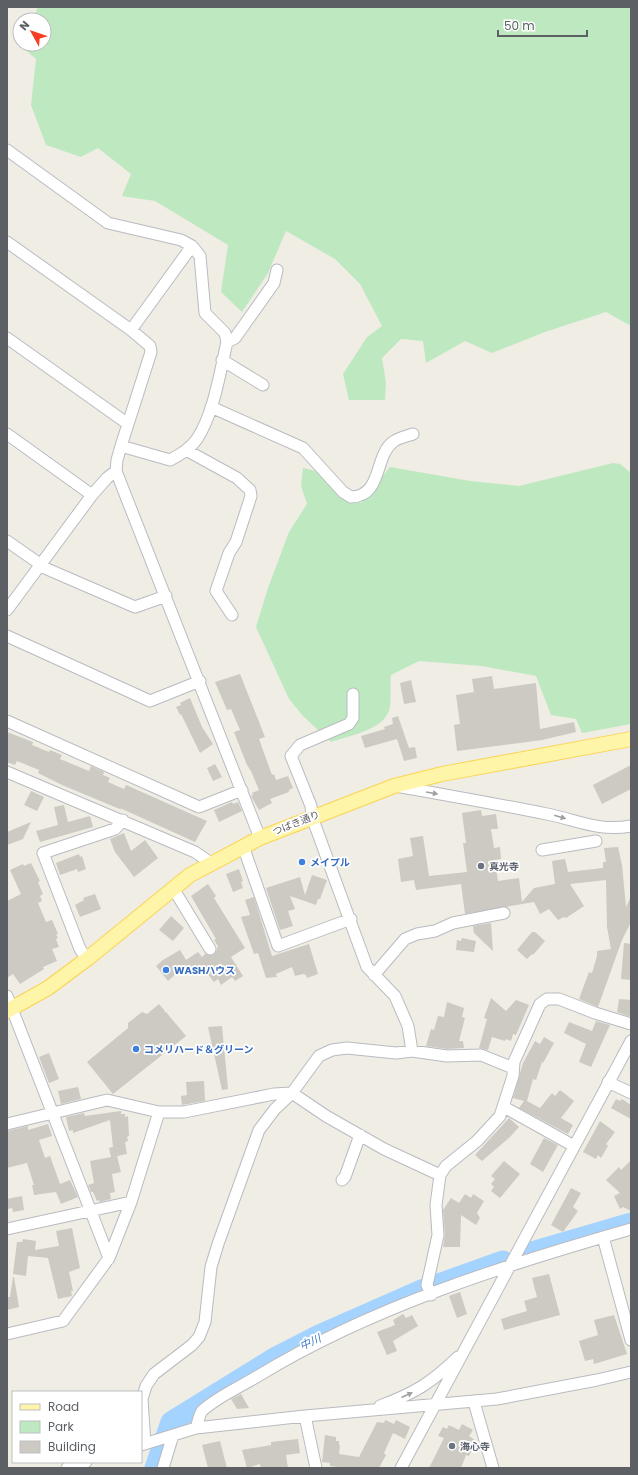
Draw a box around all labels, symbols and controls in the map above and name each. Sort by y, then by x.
north arrow [12,12,52,52]
scale bar [498,12,587,38]
text: N [16,17,33,34]
text: 50 m [504,17,535,34]
one-way arrow [426,790,438,796]
street label: つばき通り [270,807,322,839]
one-way arrow [554,814,566,820]
place label: メイプル [310,855,350,870]
marker: メイプル [297,857,307,867]
place label: 真光寺 [489,859,519,874]
marker: 真光寺 [476,861,486,871]
place label: WASHハウス [174,963,235,978]
marker: WASHハウス [161,965,171,975]
place label: コメリハード＆グリーン [144,1042,254,1057]
marker: コメリハード＆グリーン [131,1044,141,1054]
water label: 中川 [297,1330,324,1354]
legend [12,1391,142,1463]
one-way arrow [401,1392,413,1398]
text: Road [48,1398,79,1415]
text: Park [48,1418,75,1435]
text: Building [48,1438,96,1455]
place label: 海心寺 [460,1439,490,1454]
marker: 海心寺 [447,1441,457,1451]

